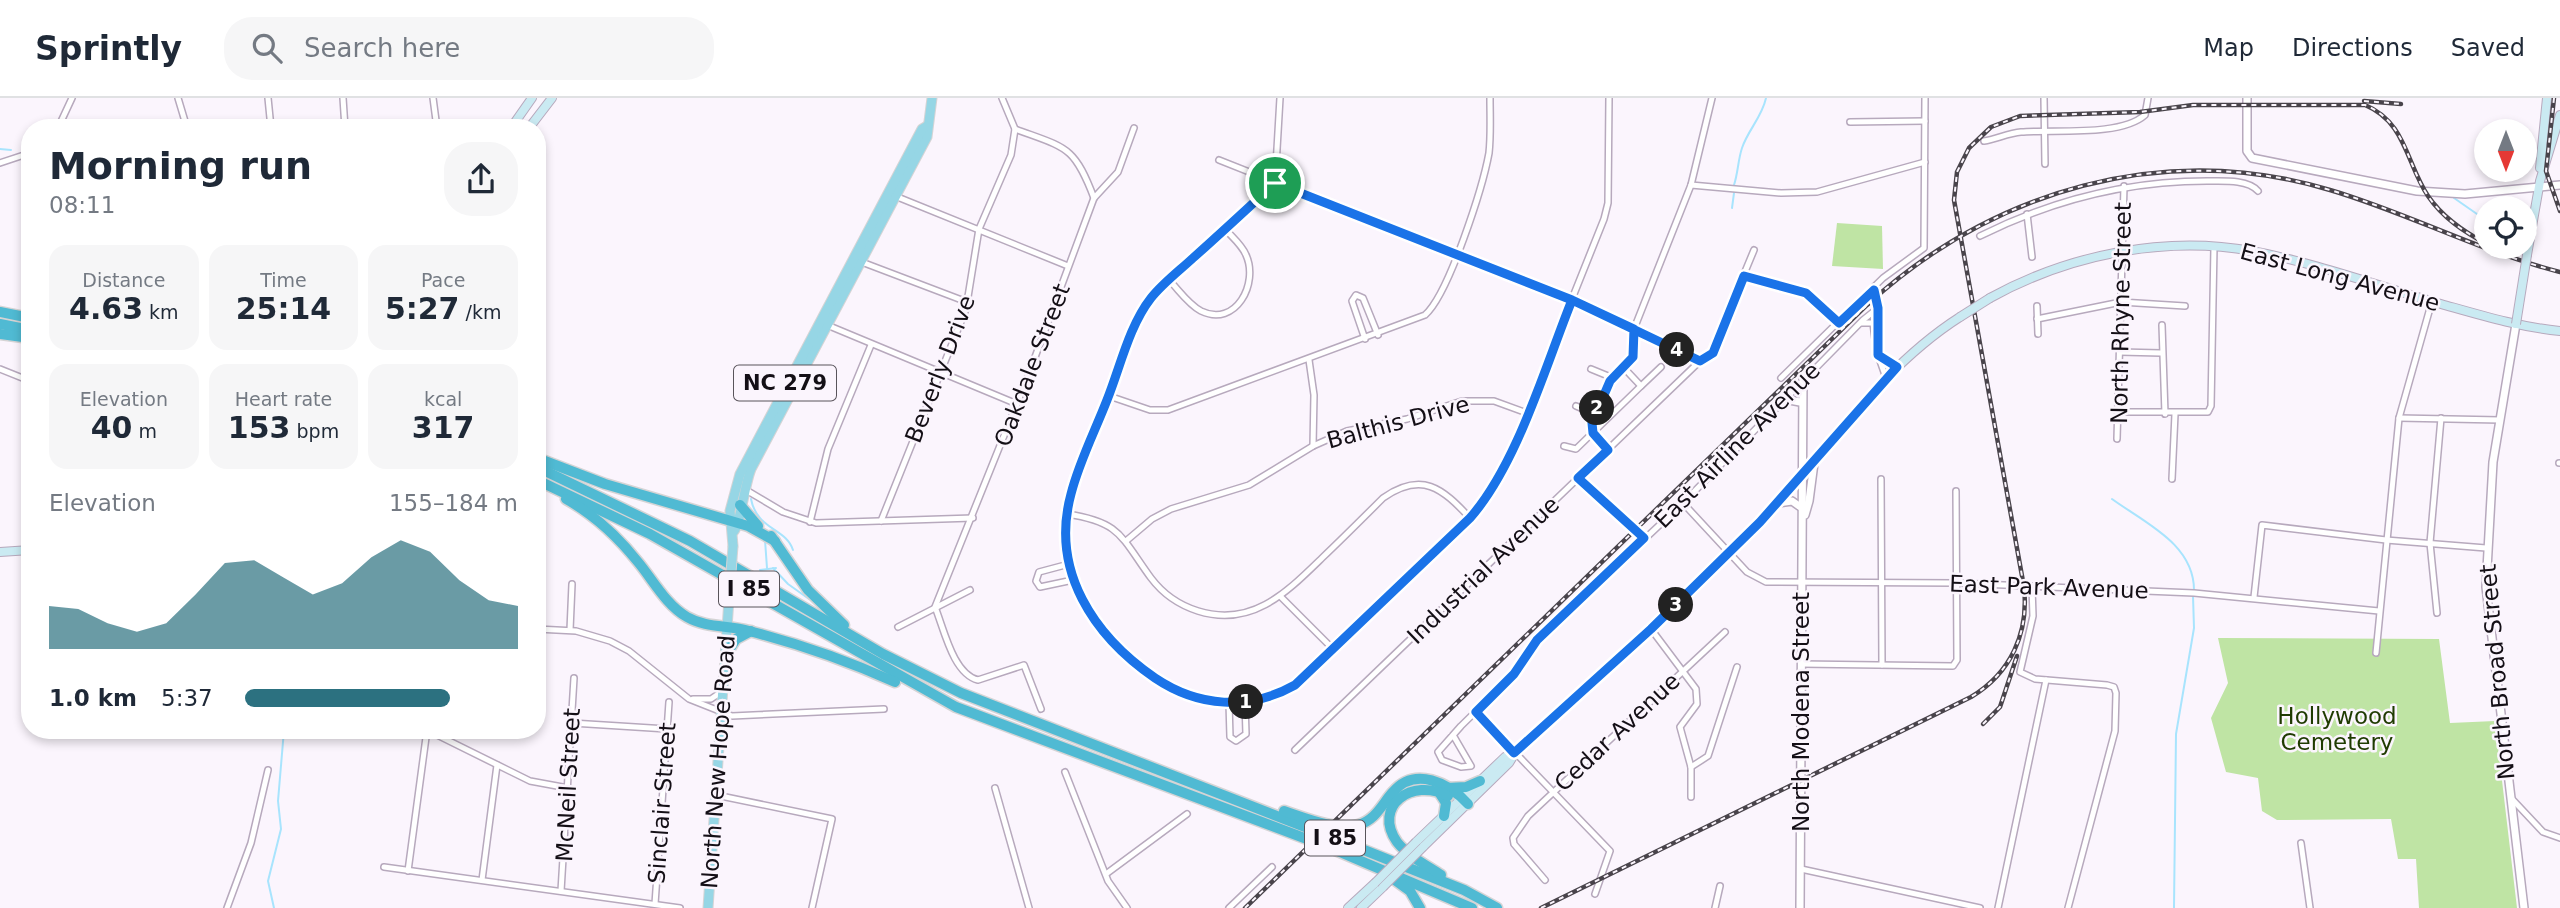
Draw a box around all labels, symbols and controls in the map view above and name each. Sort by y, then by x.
search box [224,17,714,80]
text: Sprintly [35,29,182,68]
icon: search [248,29,286,67]
text: Search here [304,33,460,63]
text: Map [2203,34,2254,62]
text: Directions [2292,34,2413,62]
text: Saved [2451,34,2525,62]
north arrow [2474,119,2538,182]
map controls [2474,119,2537,259]
button: share [444,142,518,216]
text: Morning run [49,144,312,188]
pin [1245,153,1305,213]
icon: arrive [1256,164,1294,202]
text: 08:11 [49,192,115,218]
button: locate [2474,196,2537,259]
street label: North Rhyne Street [2106,202,2136,424]
street label: East Long Avenue [2237,238,2443,316]
text: Distance [82,269,165,291]
text: Time [260,269,307,291]
text: Pace [421,269,465,291]
street label: Oakdale Street [989,280,1075,450]
text: 4.63 [69,291,143,326]
text: 25:14 [236,291,331,326]
text: 5:27 [385,291,460,326]
street label: Beverly Drive [900,292,980,446]
text: km [143,301,179,323]
text: /km [460,301,501,323]
pin: 4 [1660,332,1694,368]
text: 4 [1670,338,1683,360]
street label: East Airline Avenue [1649,357,1825,533]
road number: NC 279 [734,366,836,400]
text: Elevation [80,388,168,410]
text: Heart rate [235,388,332,410]
text: kcal [424,388,462,410]
street label: Balthis Drive [1324,390,1472,454]
pin: 2 [1580,390,1614,426]
text: 2 [1590,396,1603,418]
text: 40 [91,410,132,445]
text: 153 [228,410,290,445]
text: 317 [412,410,474,445]
text: m [132,420,157,442]
text: bpm [290,420,339,442]
text: Elevation [49,490,156,516]
text: 155–184 m [389,490,518,516]
street label: Industrial Avenue [1402,491,1564,649]
street label: North Broad Street [2475,563,2519,781]
street label: East Park Avenue [1949,571,2149,603]
road number: I 85 [719,572,779,606]
pin: 3 [1658,588,1694,622]
street label: North Modena Street [1788,592,1814,832]
text: 3 [1669,593,1682,615]
street label: North New Hope Road [696,634,740,890]
street label: Cedar Avenue [1549,668,1685,796]
pin: 1 [1228,684,1264,720]
text: 1.0 km [49,685,137,711]
text: 5:37 [161,685,213,711]
text: 1 [1239,690,1252,712]
park label: Hollywood Cemetery [2277,703,2397,755]
street label: McNeil Street [551,708,585,862]
street label: Sinclair Street [643,721,681,885]
road number: I 85 [1305,820,1365,856]

